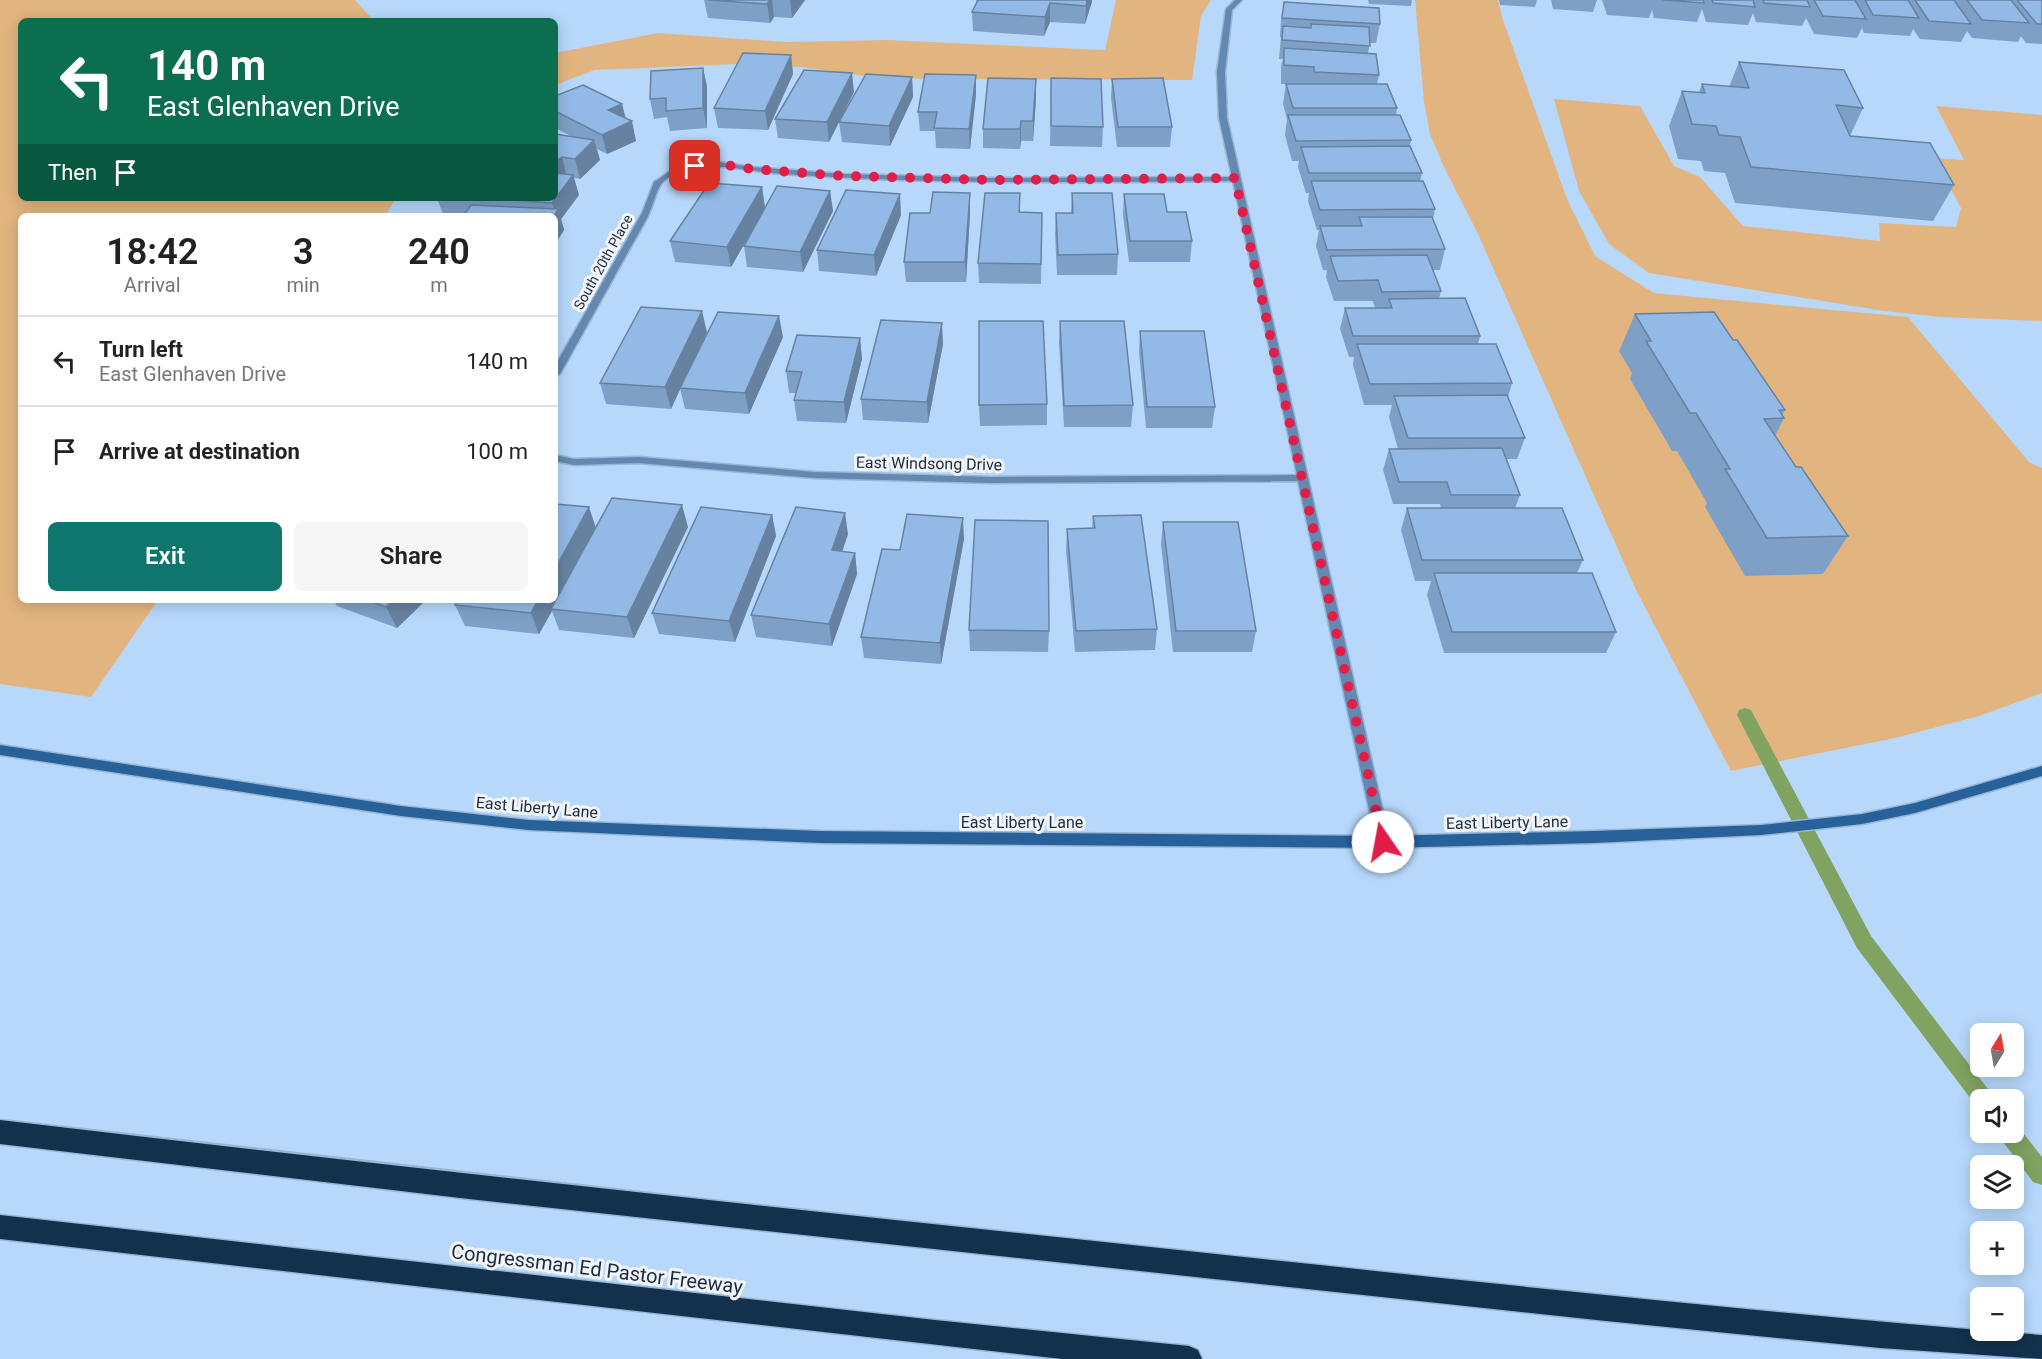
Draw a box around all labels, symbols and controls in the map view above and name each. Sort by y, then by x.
text: 140 m [147,41,266,90]
icon: left [48,42,126,120]
text: East Glenhaven Drive [147,91,400,123]
pin [669,140,720,191]
icon: arrive [678,149,711,182]
icon: arrive [109,156,142,189]
text: Then [48,160,97,185]
street label: South 20th Place [570,212,636,312]
text: 18:42 [106,231,198,273]
text: 3 [293,231,313,273]
text: 240 [408,231,470,273]
text: Arrival [124,273,181,297]
text: min [286,273,320,297]
text: m [430,273,448,297]
text: Turn left [99,337,183,362]
icon: left [48,345,81,378]
text: 140 m [466,349,528,374]
text: East Glenhaven Drive [99,362,286,386]
icon: arrive [48,435,81,468]
text: Arrive at destination [99,439,300,464]
text: 100 m [466,439,528,464]
street label: East Windsong Drive [856,453,1002,474]
button: Exit [48,522,282,591]
button: Share [294,522,528,591]
street label: East Liberty Lane [475,793,599,822]
position arrow [1351,810,1415,874]
street label: East Liberty Lane [1446,812,1568,833]
street label: East Liberty Lane [961,813,1083,832]
north arrow [1970,1023,2024,1077]
map controls [1970,1023,2024,1341]
button: sound [1970,1089,2024,1143]
button: layers [1970,1155,2024,1209]
button: + [1970,1221,2024,1275]
street label: Congressman Ed Pastor Freeway [450,1239,745,1299]
button: − [1970,1287,2024,1341]

